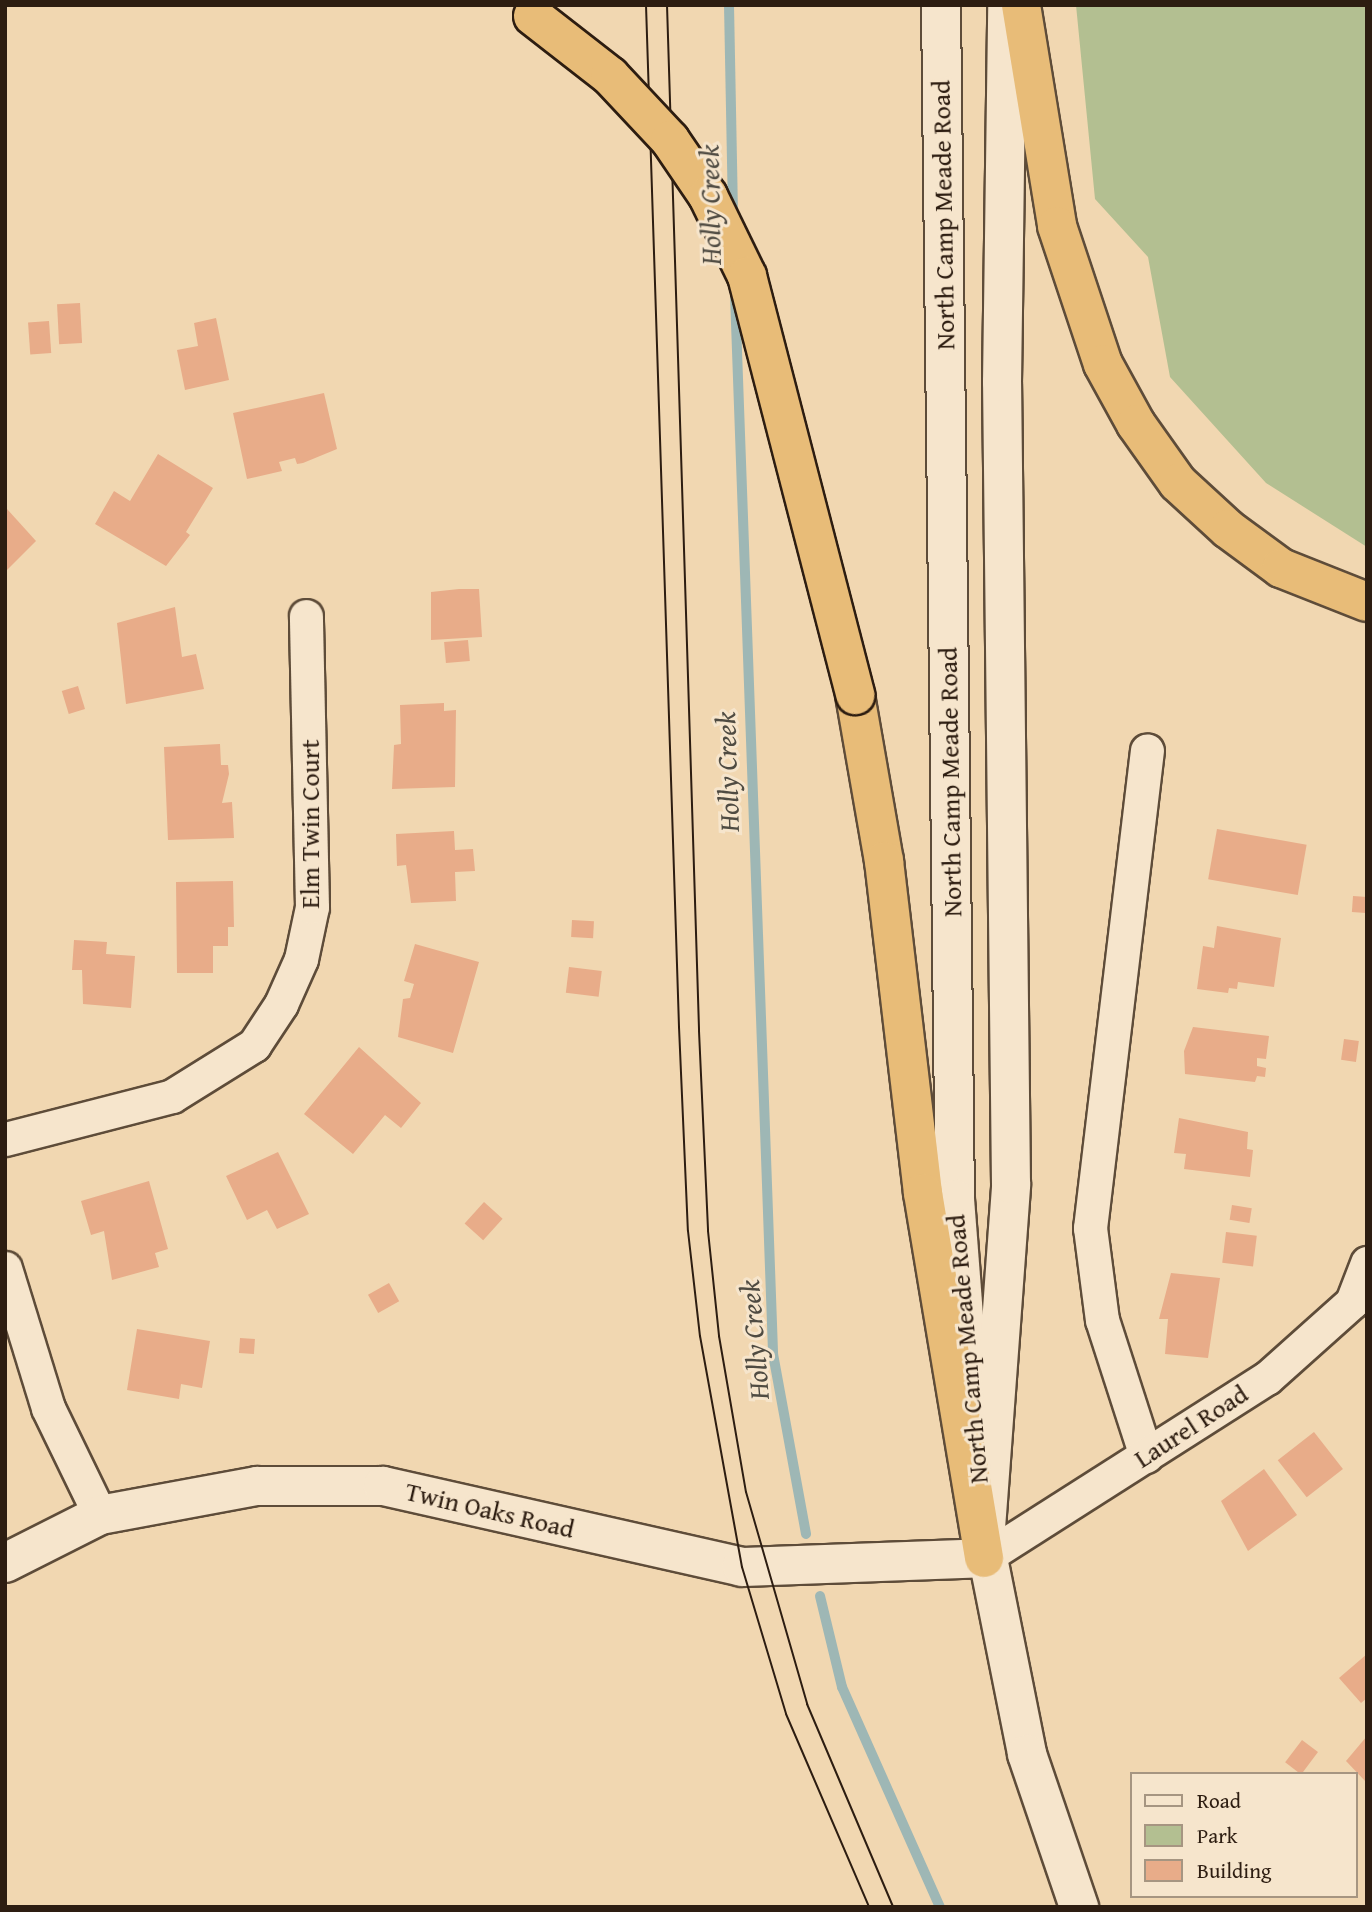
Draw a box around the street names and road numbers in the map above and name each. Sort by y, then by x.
street label: North Camp Meade Road [925,80,961,350]
street label: North Camp Meade Road [932,647,968,917]
street label: Elm Twin Court [294,739,326,909]
street label: North Camp Meade Road [940,1213,994,1485]
street label: Laurel Road [1128,1378,1254,1474]
street label: Twin Oaks Road [403,1475,577,1545]

